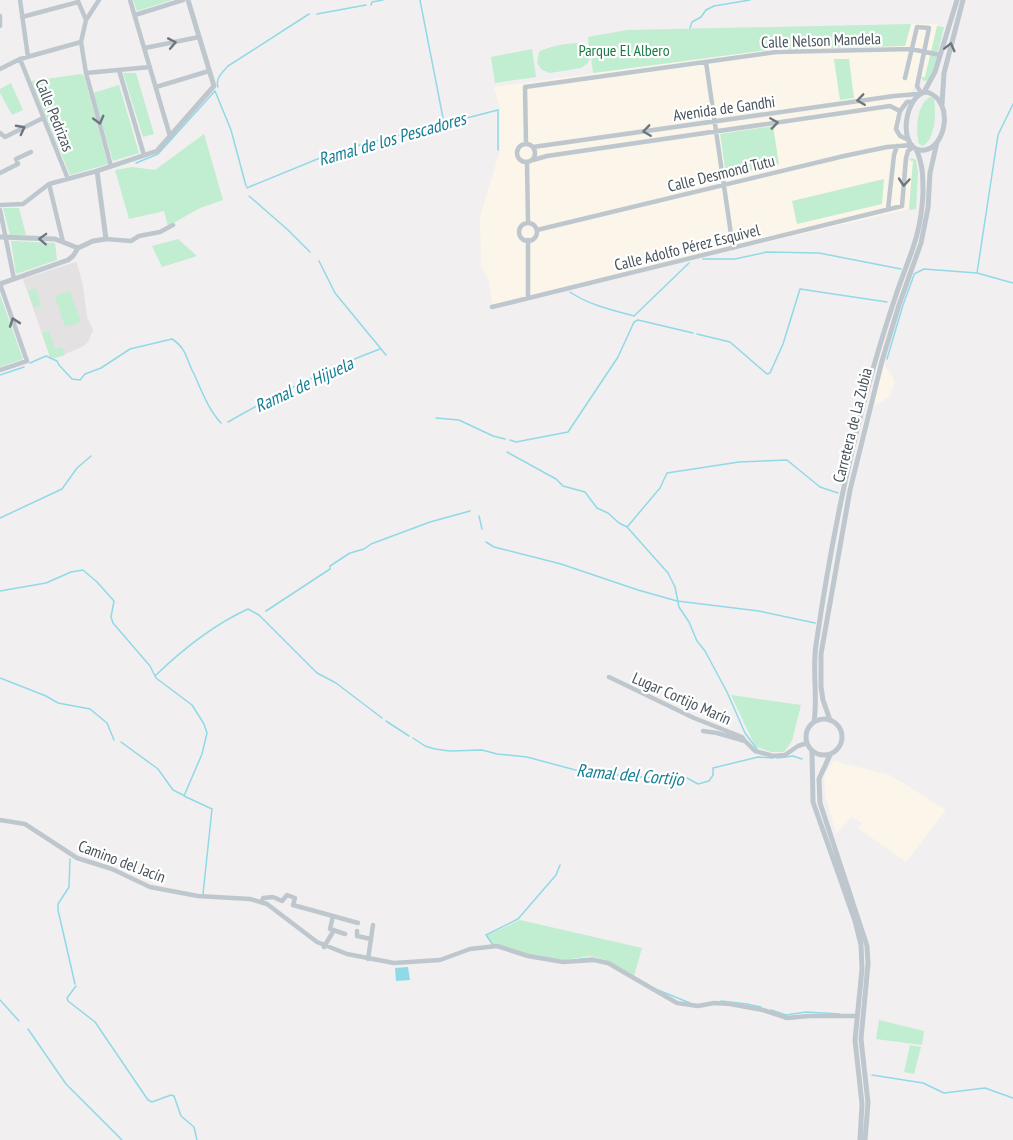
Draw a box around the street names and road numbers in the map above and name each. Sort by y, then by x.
street label: Calle Nelson Mandela [761,28,881,52]
street label: Calle Pedrizas [31,76,79,154]
street label: Avenida de Gandhi [672,91,776,125]
street label: Calle Desmond Tutu [665,150,777,196]
street label: Calle Adolfo Pérez Esquivel [612,219,762,275]
street label: Carretera de La Zubia [828,366,876,484]
street label: Lugar Cortijo Marín [629,667,735,729]
street label: Camino del Jacín [76,835,168,887]

